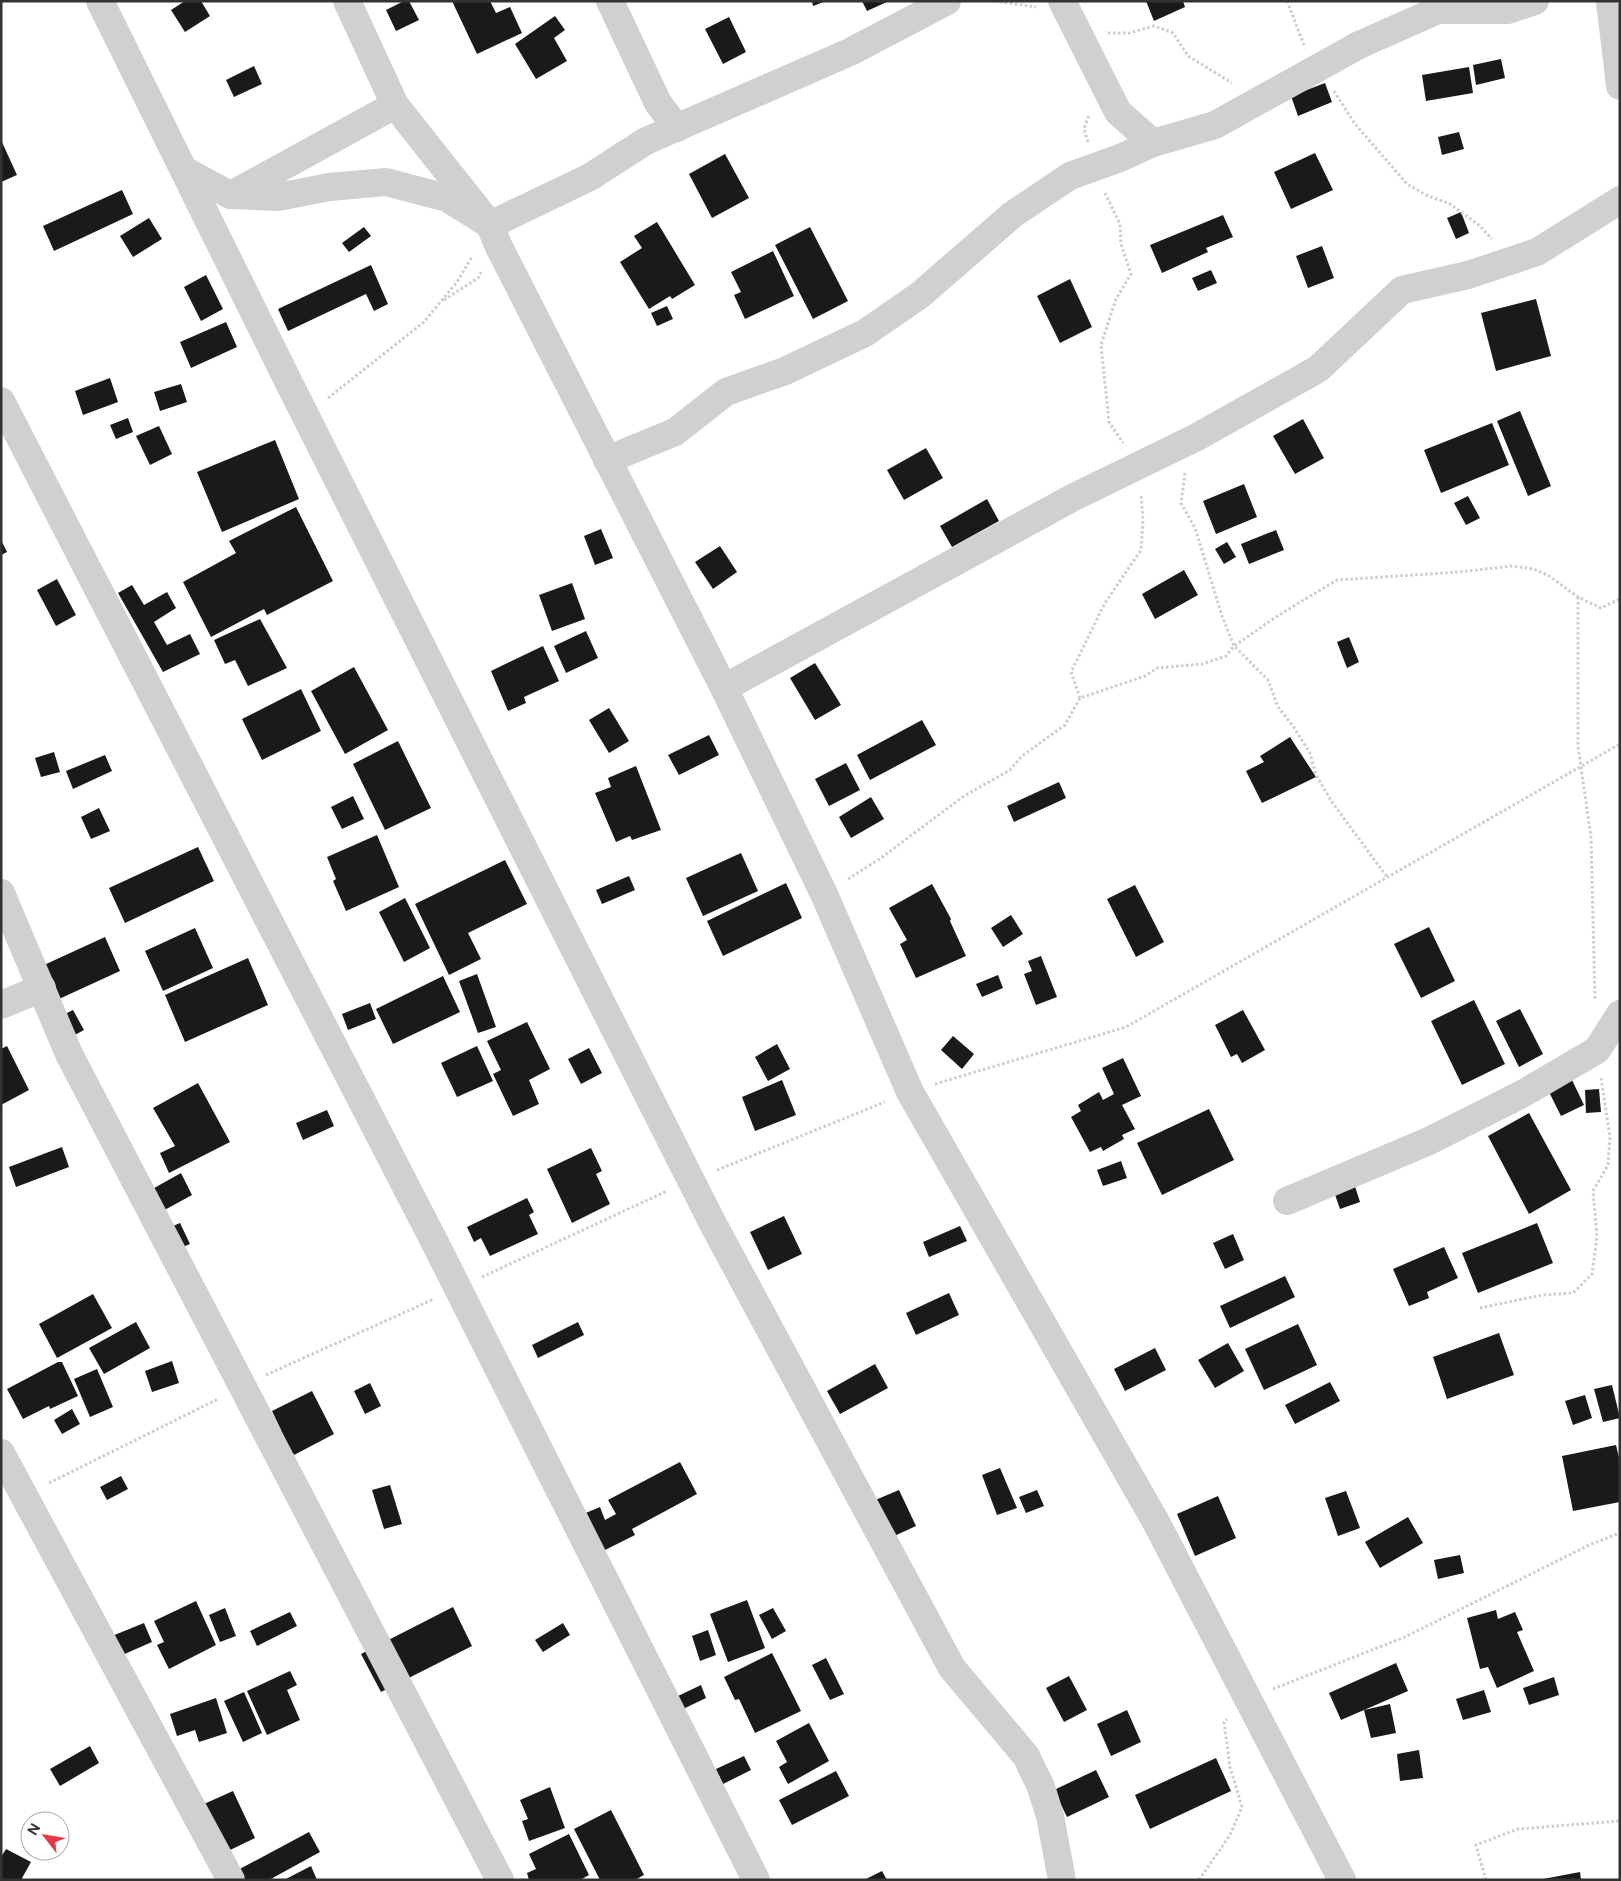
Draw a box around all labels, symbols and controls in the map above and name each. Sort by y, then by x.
north arrow [20,1811,70,1861]
text: N [24,1820,44,1838]

